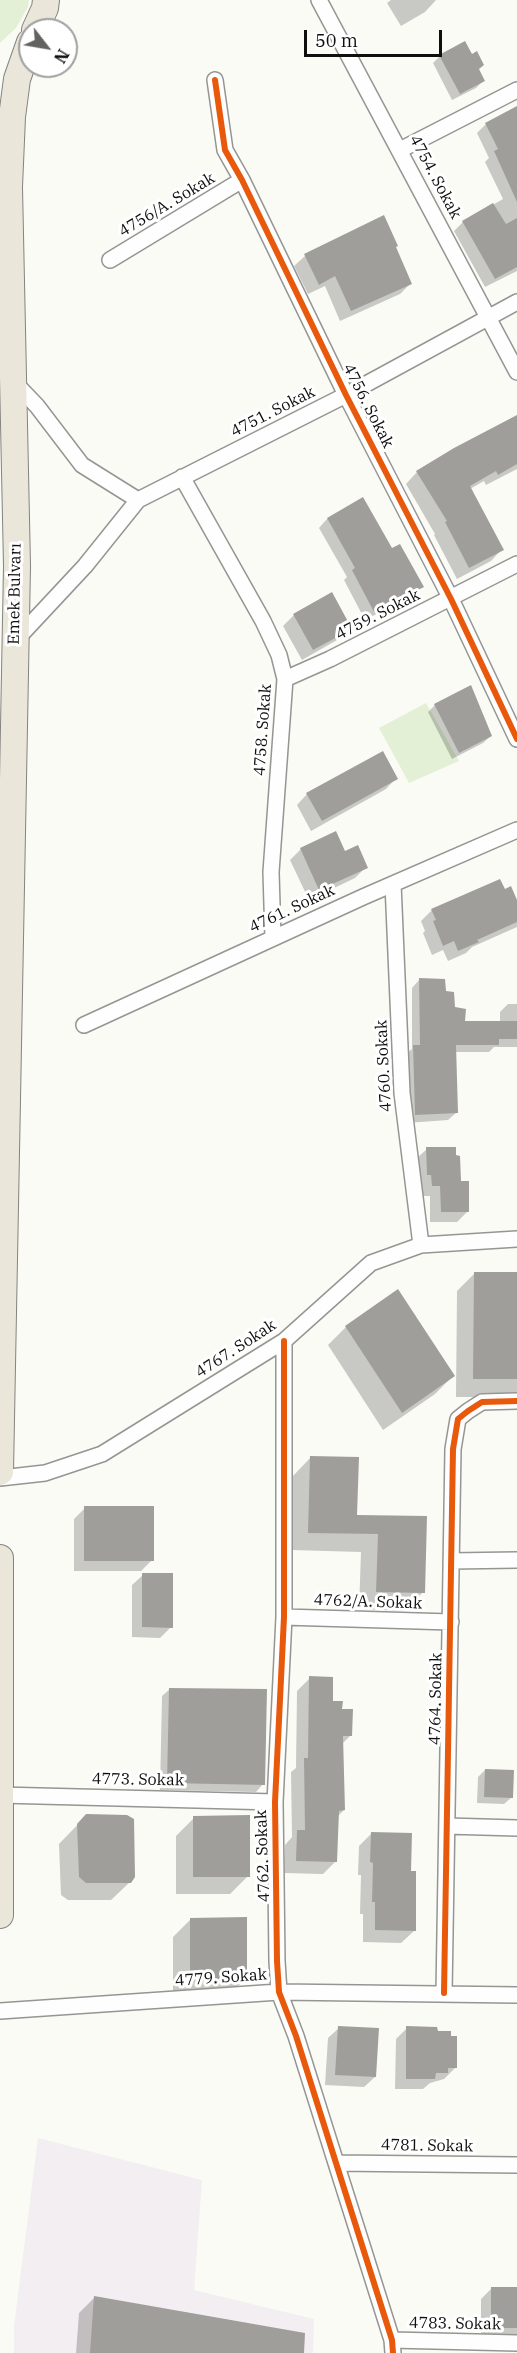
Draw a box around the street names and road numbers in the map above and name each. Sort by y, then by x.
street label: 4754. Sokak [405,132,465,222]
street label: 4756/A. Sokak [116,169,218,241]
street label: 4756. Sokak [339,361,397,451]
street label: 4751. Sokak [228,383,318,441]
street label: Emek Bulvarı [5,543,25,645]
street label: 4759. Sokak [333,586,423,644]
street label: 4758. Sokak [250,683,276,777]
street label: 4761. Sokak [246,881,338,937]
street label: 4760. Sokak [372,1019,396,1113]
street label: 4767. Sokak [192,1316,280,1382]
street label: 4762/A. Sokak [313,1591,423,1613]
street label: 4764. Sokak [426,1653,446,1745]
street label: 4773. Sokak [92,1770,184,1790]
street label: 4762. Sokak [252,1810,274,1902]
street label: 4779. Sokak [174,1965,268,1991]
street label: 4781. Sokak [381,2136,473,2156]
street label: 4783. Sokak [409,2314,501,2334]

